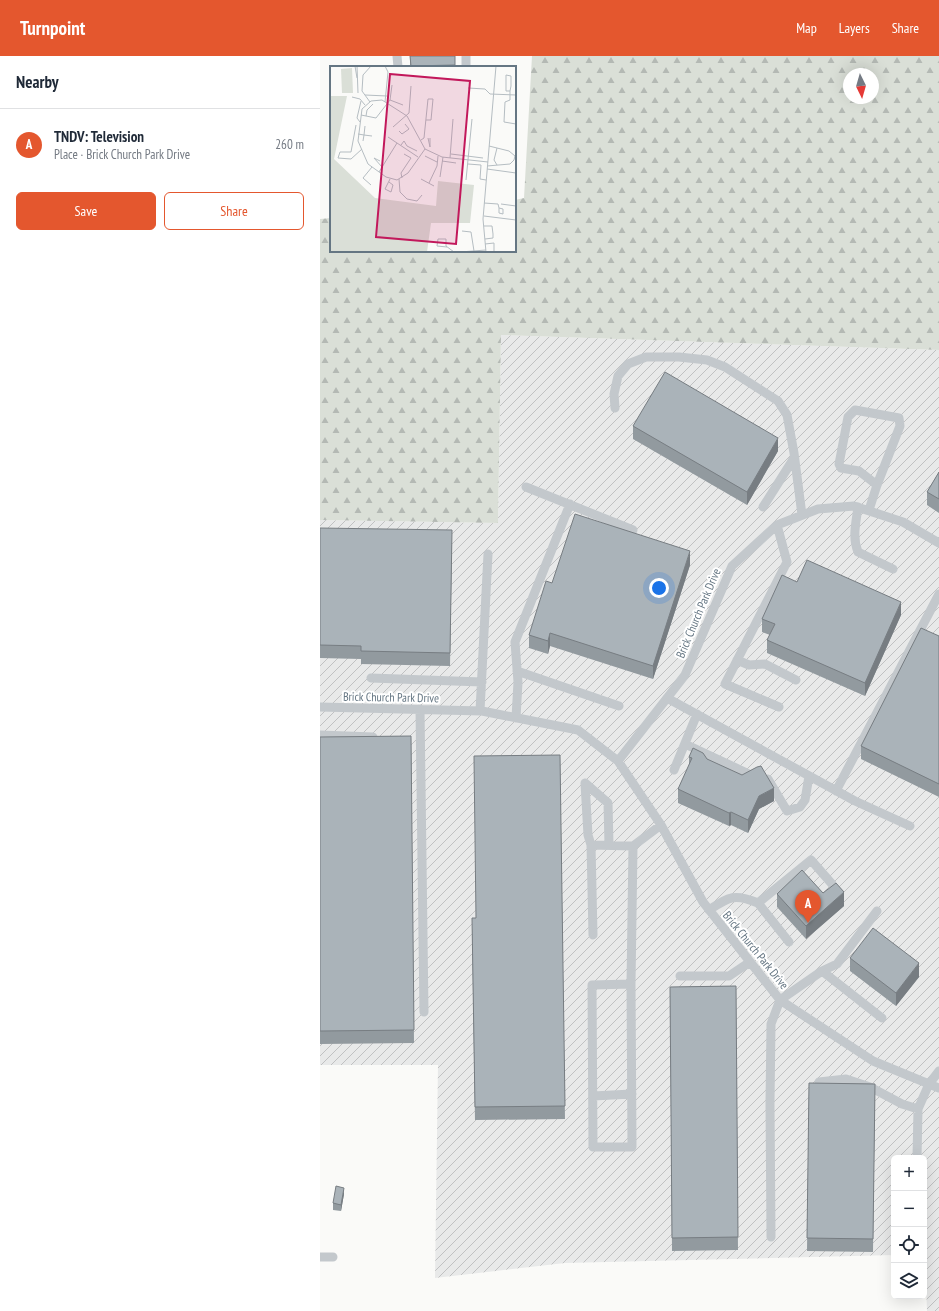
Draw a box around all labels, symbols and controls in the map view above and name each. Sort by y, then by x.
text: Turnpoint [20,16,85,40]
text: Map [796,19,817,37]
text: Layers [839,19,870,37]
text: Share [892,19,919,37]
inset map [330,66,516,252]
north arrow [843,68,879,104]
text: Nearby [16,71,59,93]
text: TNDV: Television [54,127,144,146]
text: A [26,136,32,153]
text: 260 m [275,136,304,153]
text: Place · Brick Church Park Drive [54,146,190,163]
button: Save [16,192,156,230]
button: Share [164,192,304,230]
street label: Brick Church Park Drive [672,566,724,660]
your location [649,578,669,598]
street label: Brick Church Park Drive [343,689,439,705]
pin: A [795,890,821,923]
street label: Brick Church Park Drive [720,908,792,992]
map controls [891,1155,927,1299]
button: + [891,1155,927,1191]
button: − [891,1191,927,1227]
button: locate [891,1227,927,1263]
button: layers [891,1263,927,1299]

